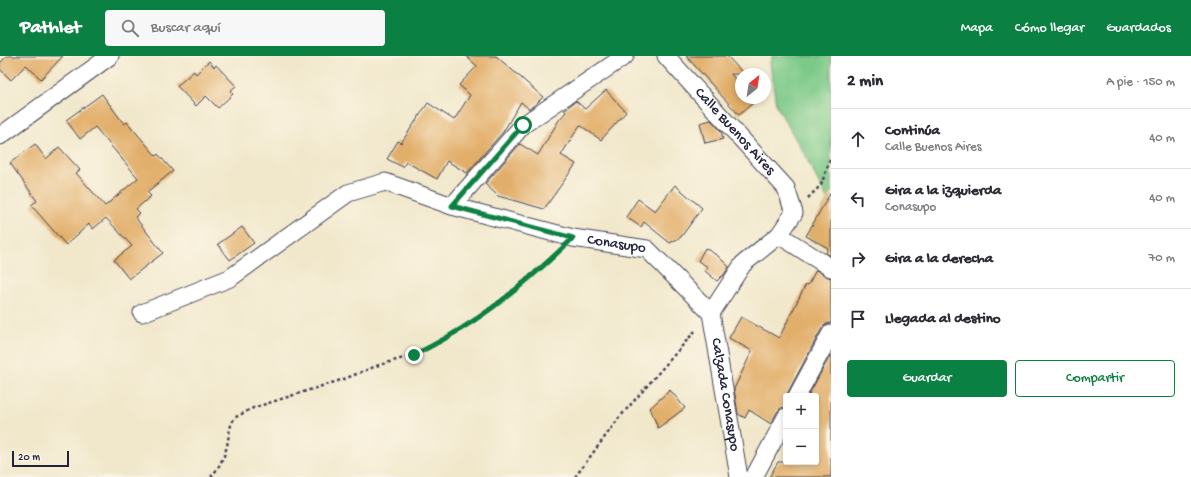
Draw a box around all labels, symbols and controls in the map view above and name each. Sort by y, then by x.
search box [105,10,385,46]
text: Pathlet [20,17,81,40]
icon: search [119,17,141,39]
text: Buscar aquí [151,19,221,37]
text: Mapa [961,20,993,37]
text: Cómo llegar [1015,20,1084,37]
text: Guardados [1106,20,1171,37]
north arrow [735,68,771,104]
text: 2 min [847,72,883,92]
text: A pie · 150 m [1106,75,1175,90]
street label: Calle Buenos Aires [690,84,779,179]
route start [514,116,532,134]
text: Continúa [885,122,940,140]
icon: ahead [847,128,869,150]
text: 40 m [1149,131,1175,146]
text: Calle Buenos Aires [885,140,982,155]
text: Gira a la izquierda [885,182,1001,200]
icon: left [847,188,869,210]
text: 40 m [1149,191,1175,206]
text: Conasupo [885,200,936,215]
street label: Conasupo [586,231,647,258]
icon: right [847,248,869,270]
text: Gira a la derecha [885,250,993,268]
text: 70 m [1149,251,1175,266]
icon: arrive [847,308,869,330]
text: Llegada al destino [885,310,1001,328]
street label: Calzada Conasupo [706,337,744,453]
route end [405,346,423,364]
button: Guardar [847,360,1007,397]
button: Compartir [1015,360,1175,397]
map controls [783,393,819,465]
button: + [783,393,819,429]
button: − [783,429,819,465]
scale bar [12,449,69,468]
text: 20 m [18,452,40,464]

